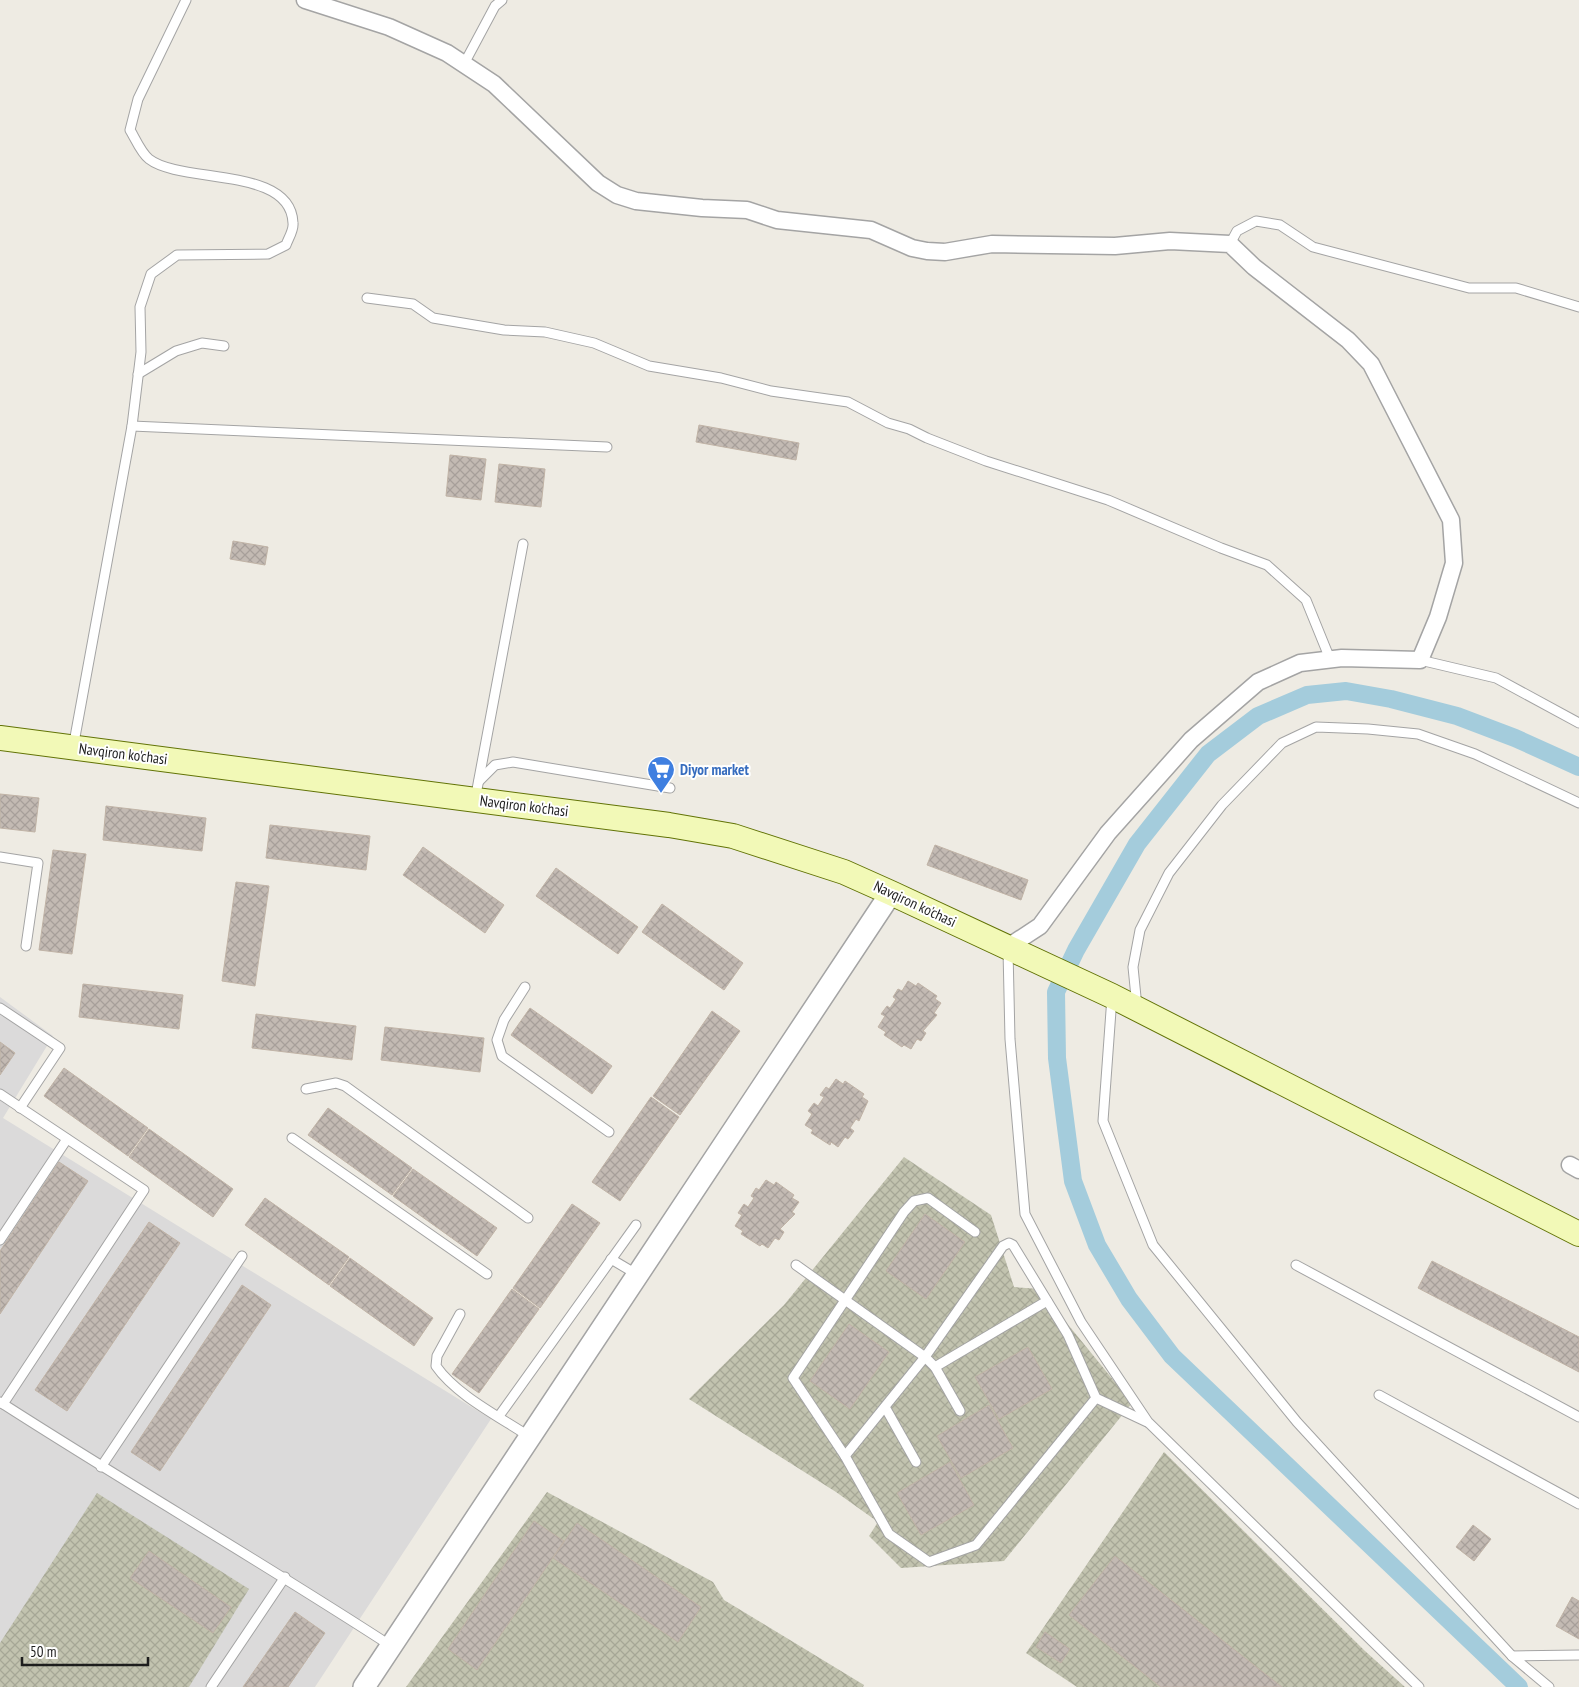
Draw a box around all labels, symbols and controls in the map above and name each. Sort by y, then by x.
street label: Navqiron ko'chasi [78,739,168,768]
supermarket icon: Diyor market [646,755,676,794]
place label: Diyor market [680,760,749,779]
street label: Navqiron ko'chasi [479,791,569,820]
street label: Navqiron ko'chasi [871,876,960,931]
scale bar [22,1634,149,1666]
text: 50 m [30,1642,56,1661]

